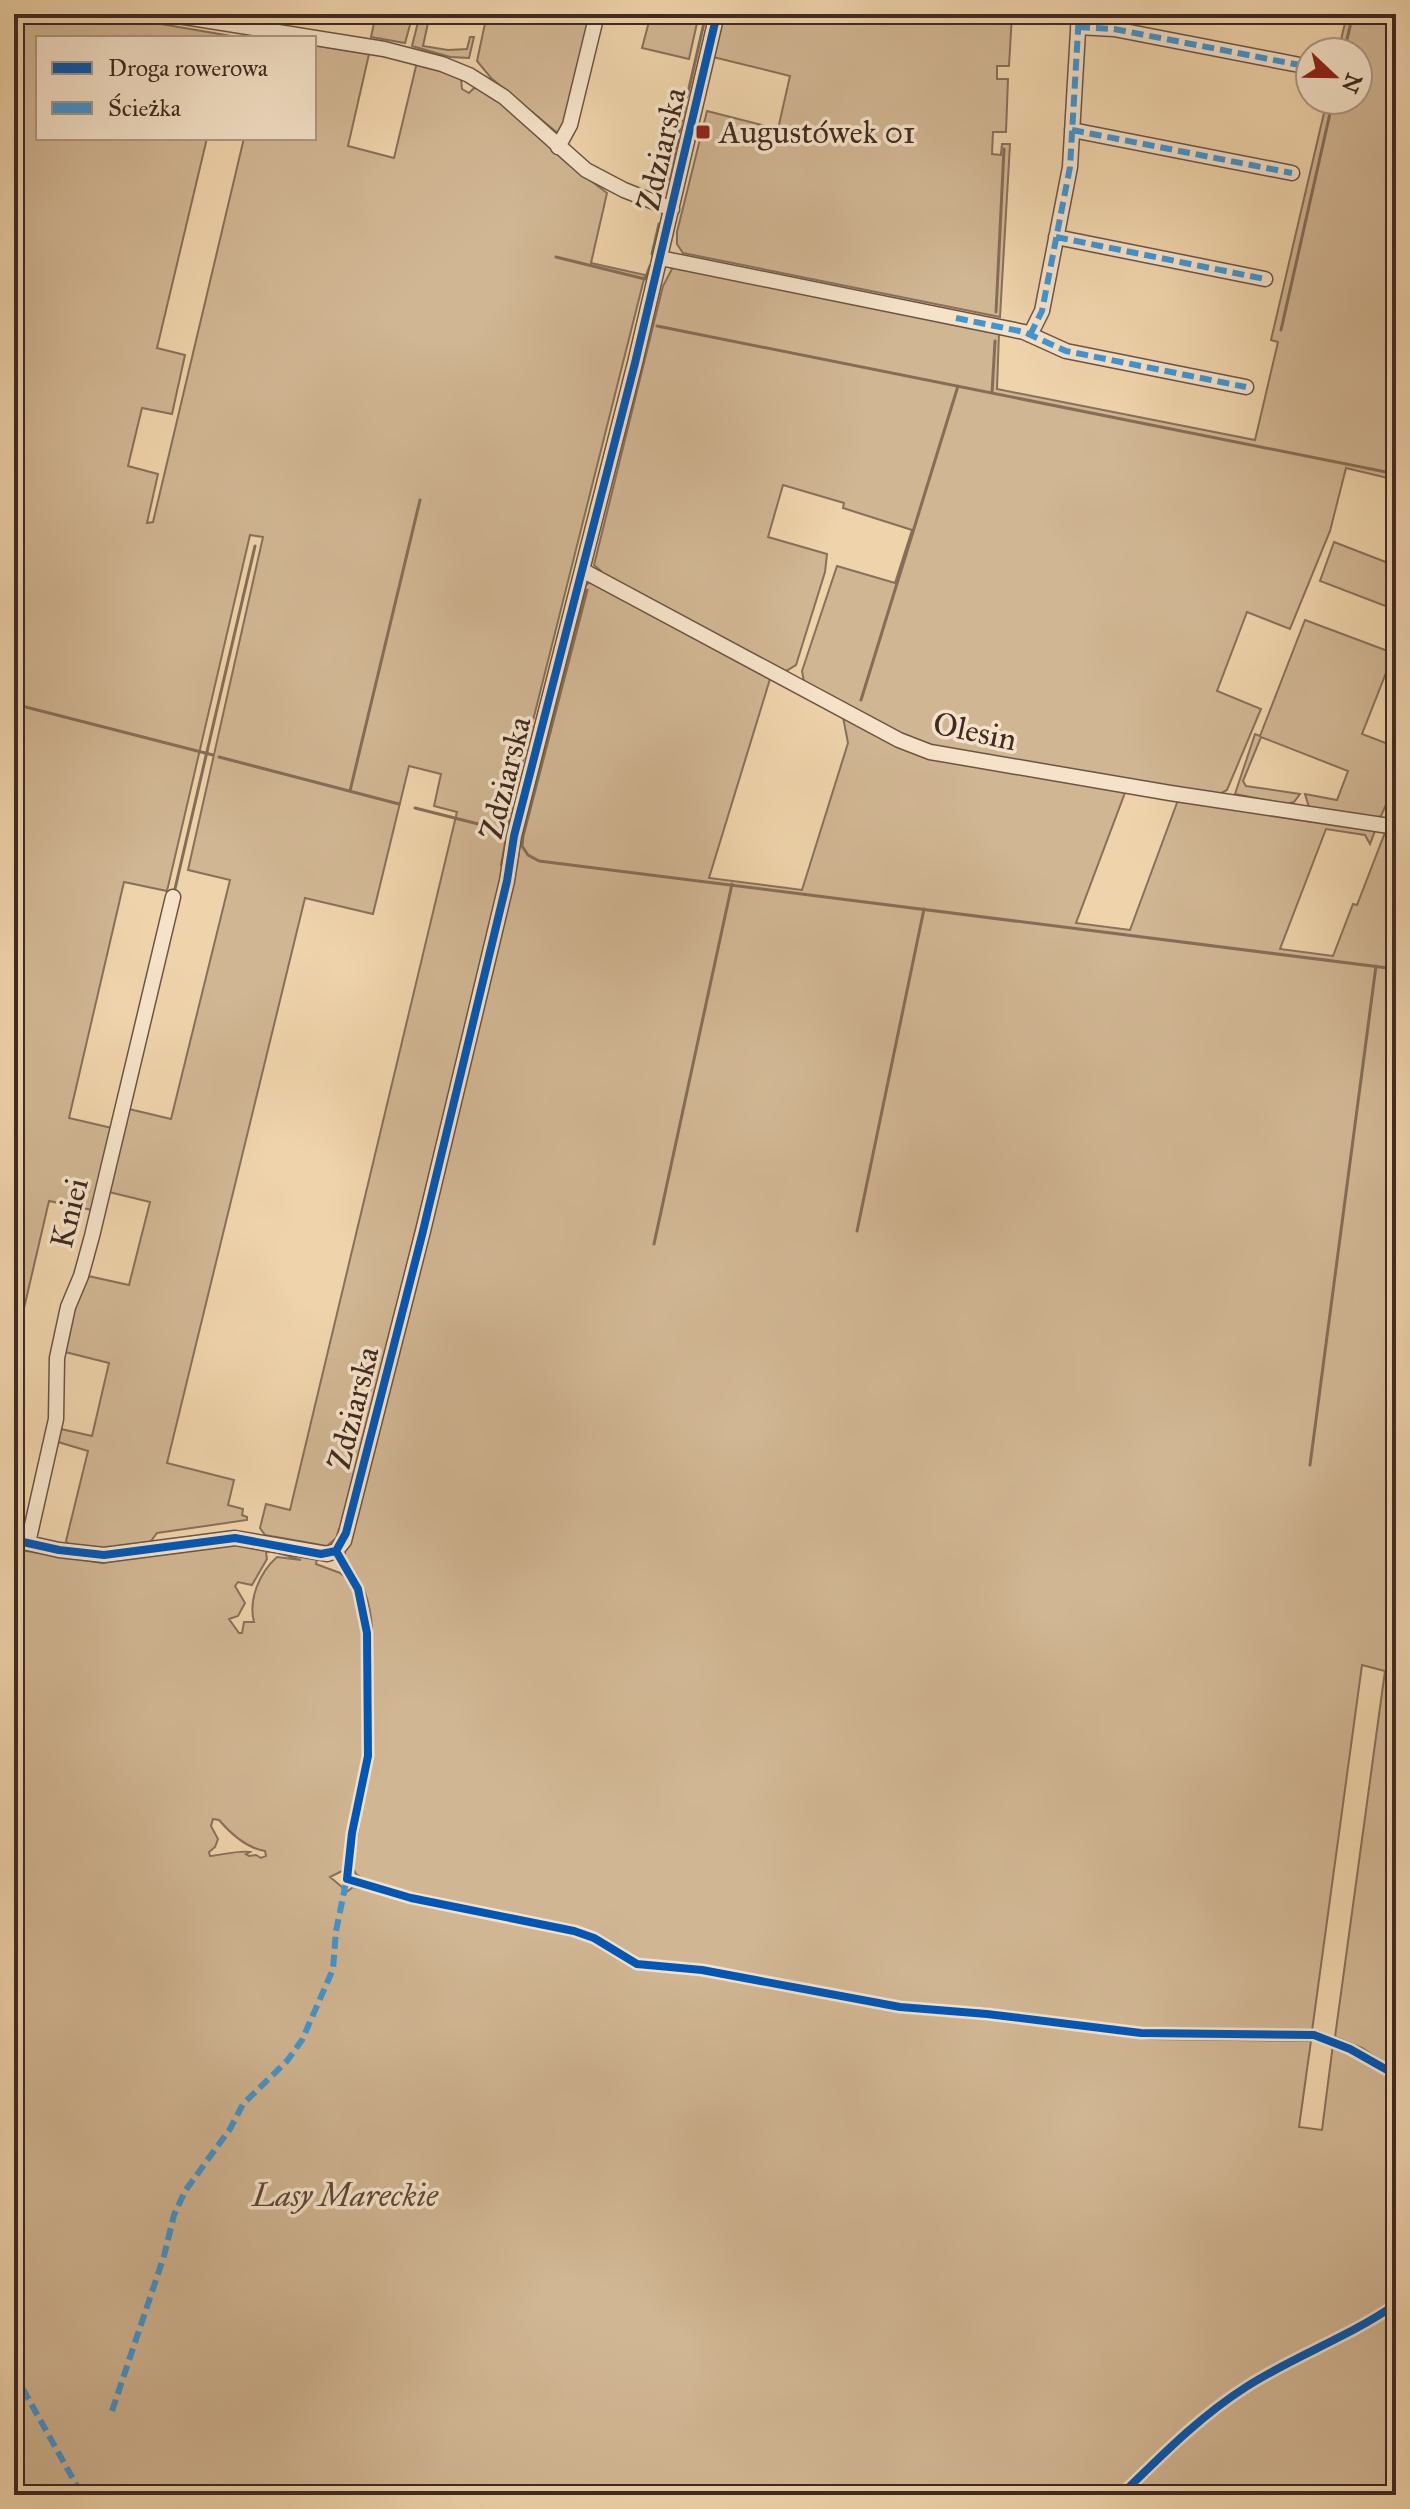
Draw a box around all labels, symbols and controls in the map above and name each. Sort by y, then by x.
legend [36,36,316,140]
north arrow [1294,36,1374,116]
text: Droga rowerowa [108,53,269,83]
text: N [1336,70,1368,97]
street label: Zdziarska [628,83,695,214]
text: Ścieżka [108,93,182,123]
place label: Augustówek 01 [717,113,915,152]
marker: Augustówek 01 [694,123,712,141]
street label: Olesin [930,704,1020,759]
street label: Zdziarska [471,712,540,844]
street label: Kniei [42,1174,97,1252]
street label: Zdziarska [319,1342,388,1474]
park label: Lasy Mareckie [250,2176,439,2215]

